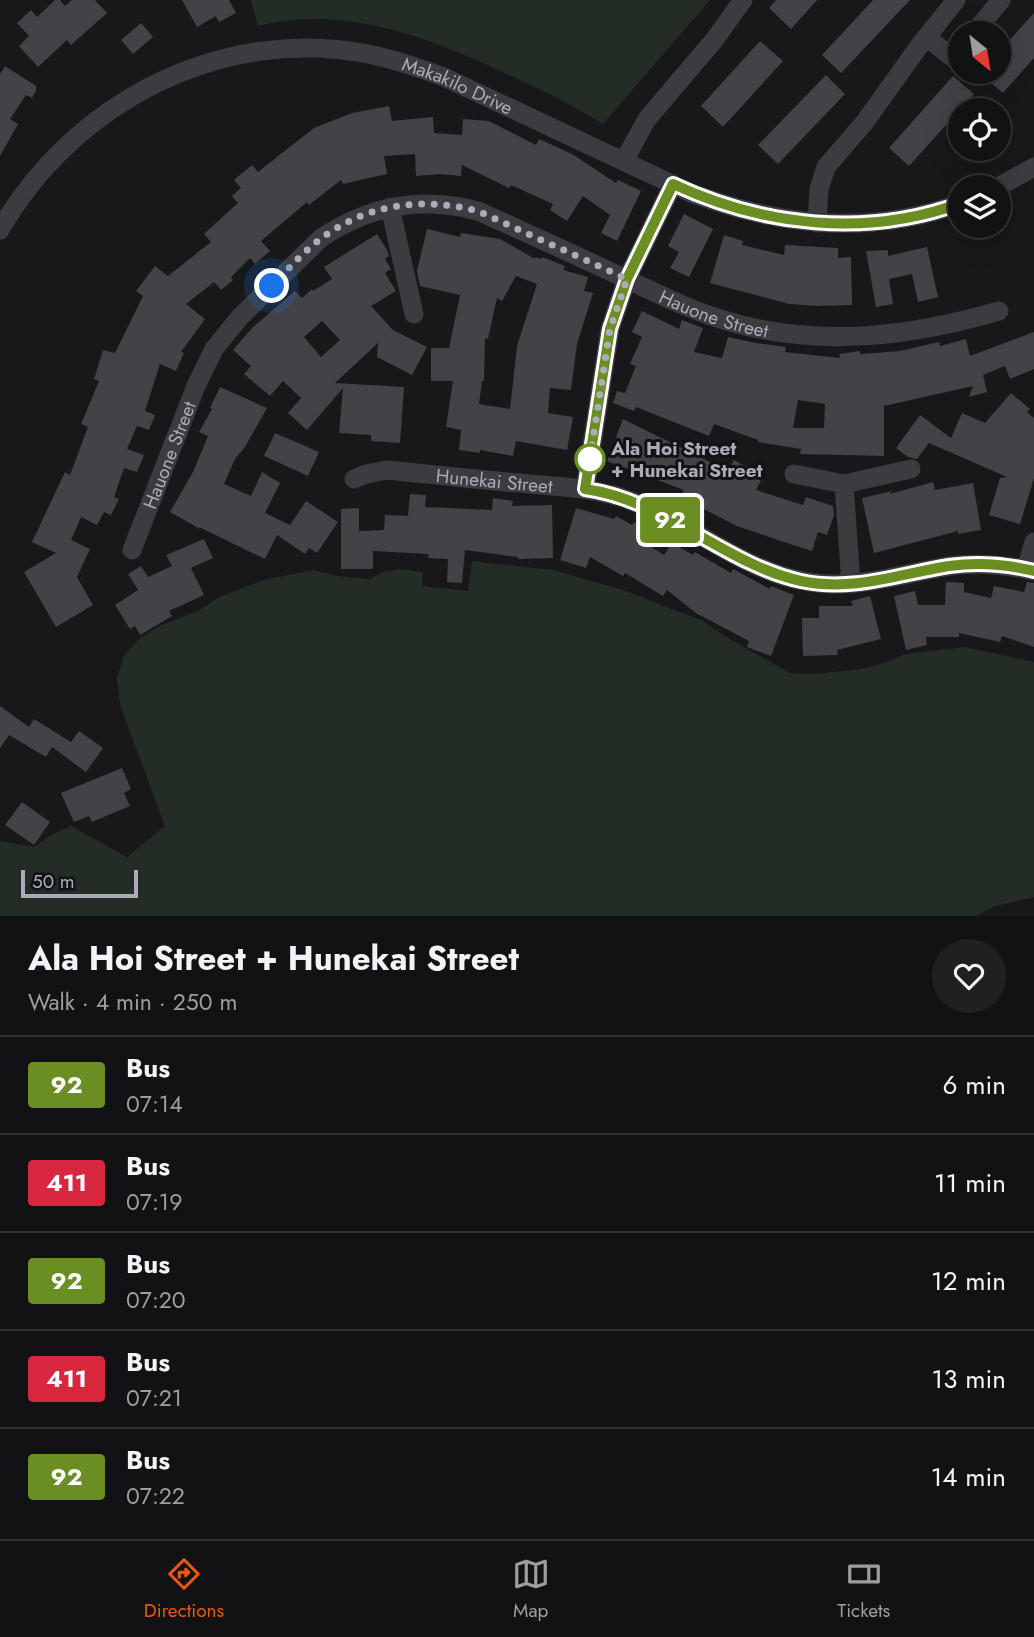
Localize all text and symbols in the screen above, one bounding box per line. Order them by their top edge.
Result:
north arrow [948,21,1012,84]
map controls [948,21,1011,238]
street label: Makakilo Drive [399,51,517,122]
button: locate [948,98,1011,161]
button: layers [948,175,1011,238]
your location [254,268,289,303]
street label: Hauone Street [655,283,771,345]
street label: Hauone Street [136,397,203,513]
place label: Ala Hoi Street + Hunekai Street [610,435,763,484]
marker: Ala Hoi Street + Hunekai Street [575,444,605,474]
street label: Hunekai Street [435,462,554,500]
line badge: 92 [638,497,702,543]
text: 92 [654,502,686,537]
scale bar [21,867,138,899]
text: 50 m [32,868,75,895]
text: Ala Hoi Street + Hunekai Street [28,935,519,982]
button: heart [932,939,1006,1013]
text: Walk · 4 min · 250 m [28,985,237,1019]
text: Bus [126,1049,170,1087]
text: 6 min [943,1066,1006,1104]
text: 92 [51,1067,82,1102]
text: 07:14 [126,1087,183,1121]
text: Bus [126,1147,170,1185]
text: 11 min [934,1164,1006,1202]
text: 411 [46,1165,87,1200]
text: 07:19 [126,1185,182,1219]
text: Bus [126,1245,170,1283]
text: 12 min [931,1262,1006,1300]
text: 92 [51,1263,82,1298]
text: 07:20 [126,1283,186,1317]
text: Bus [126,1343,170,1381]
text: 13 min [932,1360,1006,1398]
text: 411 [46,1361,87,1396]
text: 07:21 [126,1381,182,1415]
text: Bus [126,1441,170,1479]
text: 14 min [931,1458,1006,1496]
text: 92 [51,1459,82,1494]
text: 07:22 [126,1479,185,1513]
tab: Directions [144,1555,224,1624]
tab: Map [512,1555,550,1624]
tab: Tickets [837,1555,890,1624]

